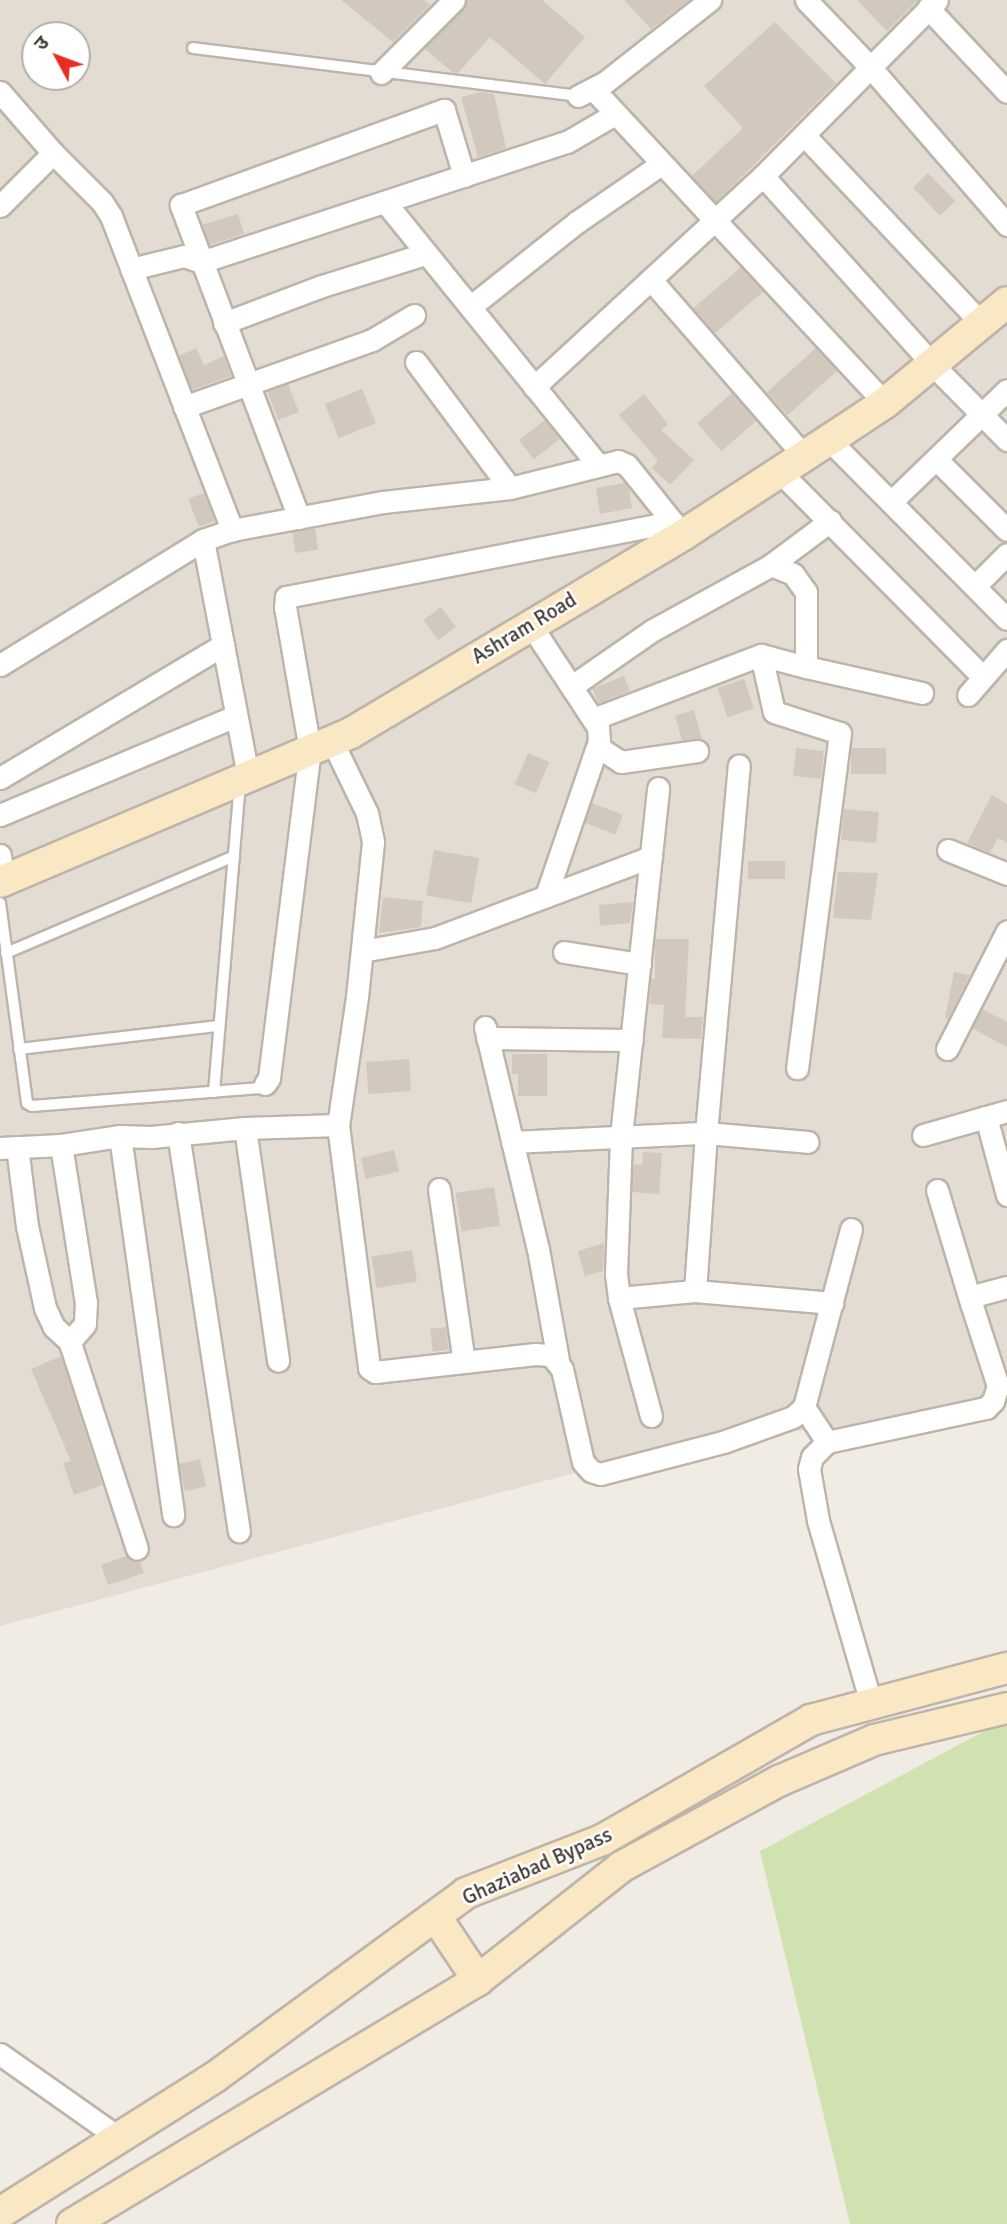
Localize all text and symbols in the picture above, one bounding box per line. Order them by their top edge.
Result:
north arrow [21,21,91,91]
text: उ [29,31,54,56]
street label: Ashram Road [467,587,581,669]
street label: Ghaziabad Bypass [458,1822,616,1910]

